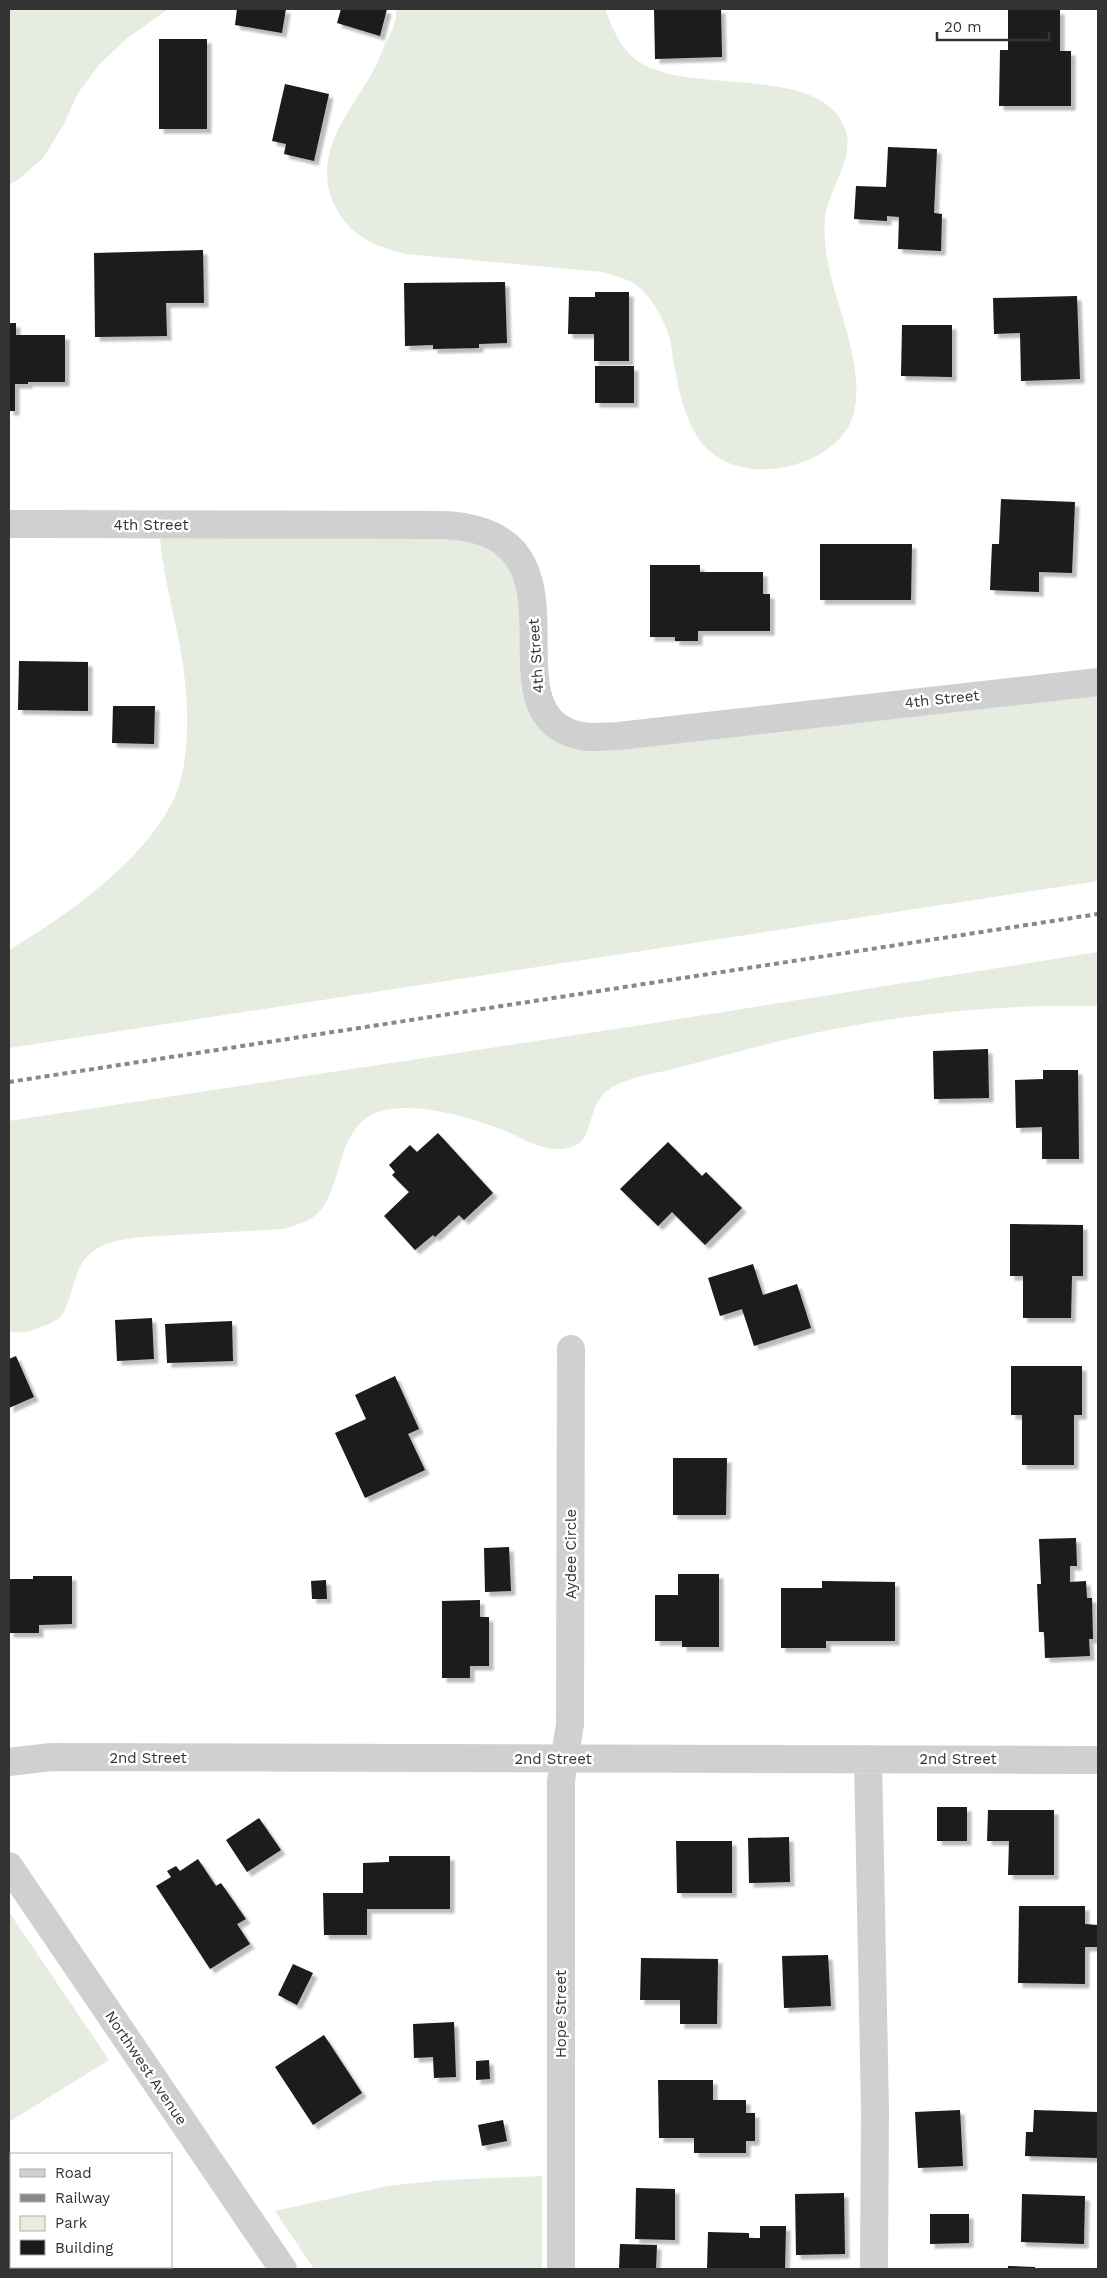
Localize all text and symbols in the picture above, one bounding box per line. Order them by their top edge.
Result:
scale bar [937,10,1050,42]
text: 20 m [944,18,982,36]
street label: 4th Street [113,516,189,534]
street label: 4th Street [524,617,548,694]
street label: 4th Street [904,686,981,712]
street label: Aydee Circle [562,1509,580,1599]
street label: 2nd Street [109,1749,188,1767]
street label: 2nd Street [514,1750,593,1768]
street label: 2nd Street [919,1750,998,1768]
street label: Hope Street [552,1969,570,2058]
street label: Northwest Avenue [101,2008,191,2128]
legend [10,2153,172,2268]
text: Road [55,2164,92,2182]
text: Railway [55,2189,110,2207]
text: Park [55,2214,88,2232]
text: Building [55,2239,113,2257]

